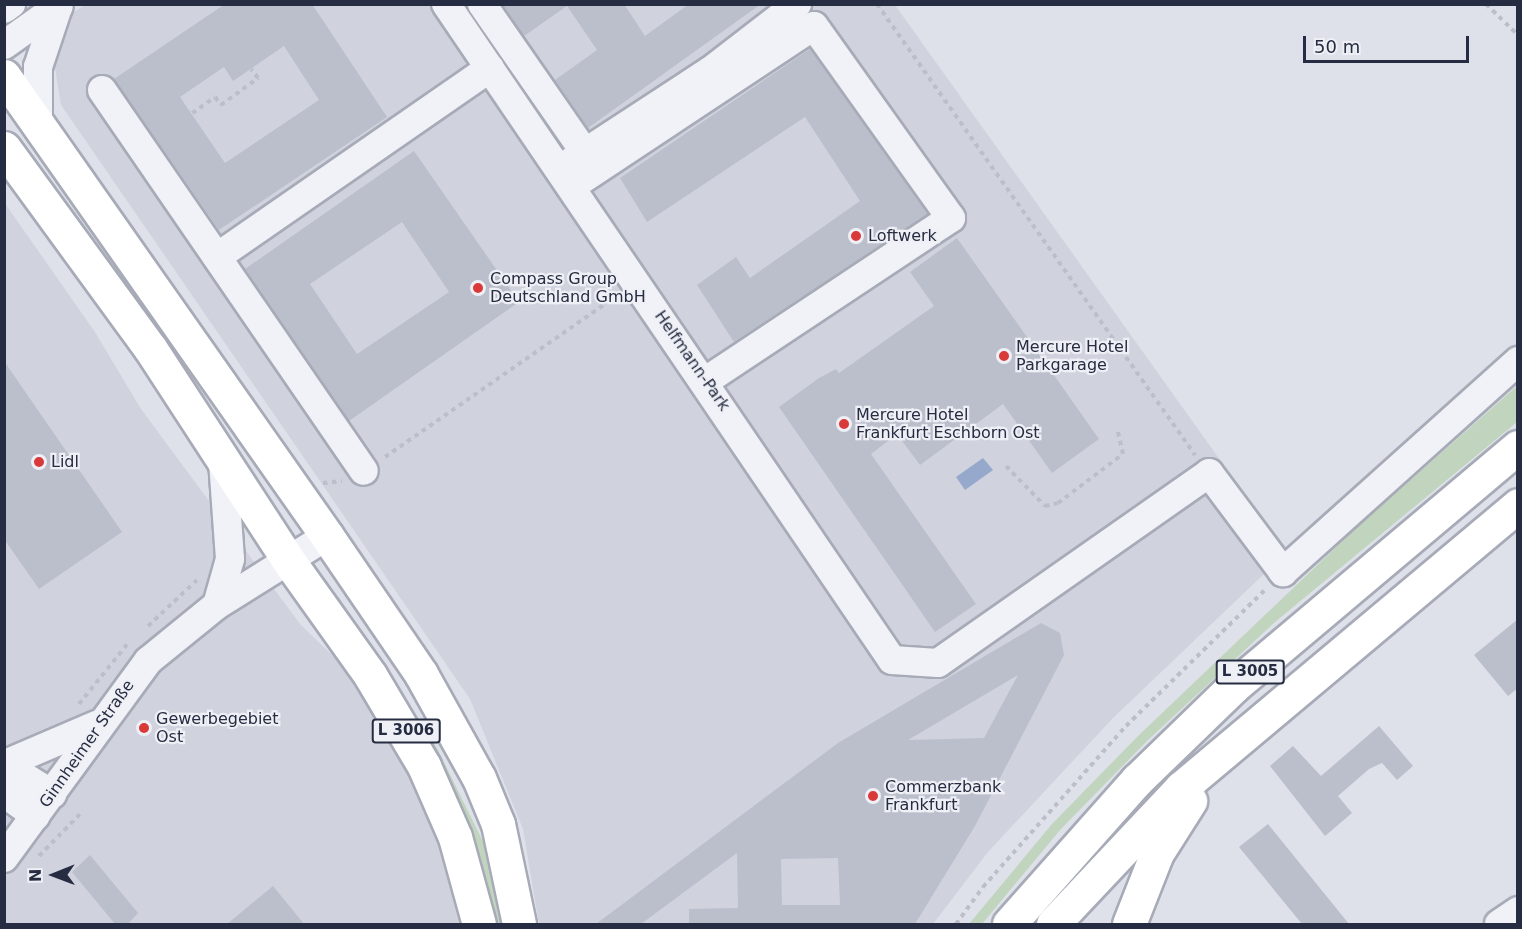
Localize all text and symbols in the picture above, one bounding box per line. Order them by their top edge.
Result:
scale bar [1306,24,1472,62]
text: 50 m [1314,36,1360,57]
place label: Loftwerk [868,226,937,246]
marker: Loftwerk [849,229,863,243]
place label: Compass Group Deutschland GmbH [490,269,646,307]
marker: Compass Group Deutschland GmbH [471,281,485,295]
street label: Helfmann-Park [650,307,734,415]
place label: Mercure Hotel Parkgarage [1016,337,1128,375]
marker: Mercure Hotel Parkgarage [997,349,1011,363]
place label: Mercure Hotel Frankfurt Eschborn Ost [856,405,1040,443]
marker: Mercure Hotel Frankfurt Eschborn Ost [837,417,851,431]
place label: Lidl [51,452,79,472]
marker: Lidl [32,455,46,469]
road number: L 3005 [1216,660,1284,684]
street label: Ginnheimer Straße [36,676,138,812]
place label: Gewerbegebiet Ost [156,709,278,747]
road number: L 3006 [372,719,440,743]
marker: Gewerbegebiet Ost [137,721,151,735]
place label: Commerzbank Frankfurt [885,777,1001,815]
marker: Commerzbank Frankfurt [866,789,880,803]
north arrow [24,845,84,905]
text: N [26,868,45,882]

